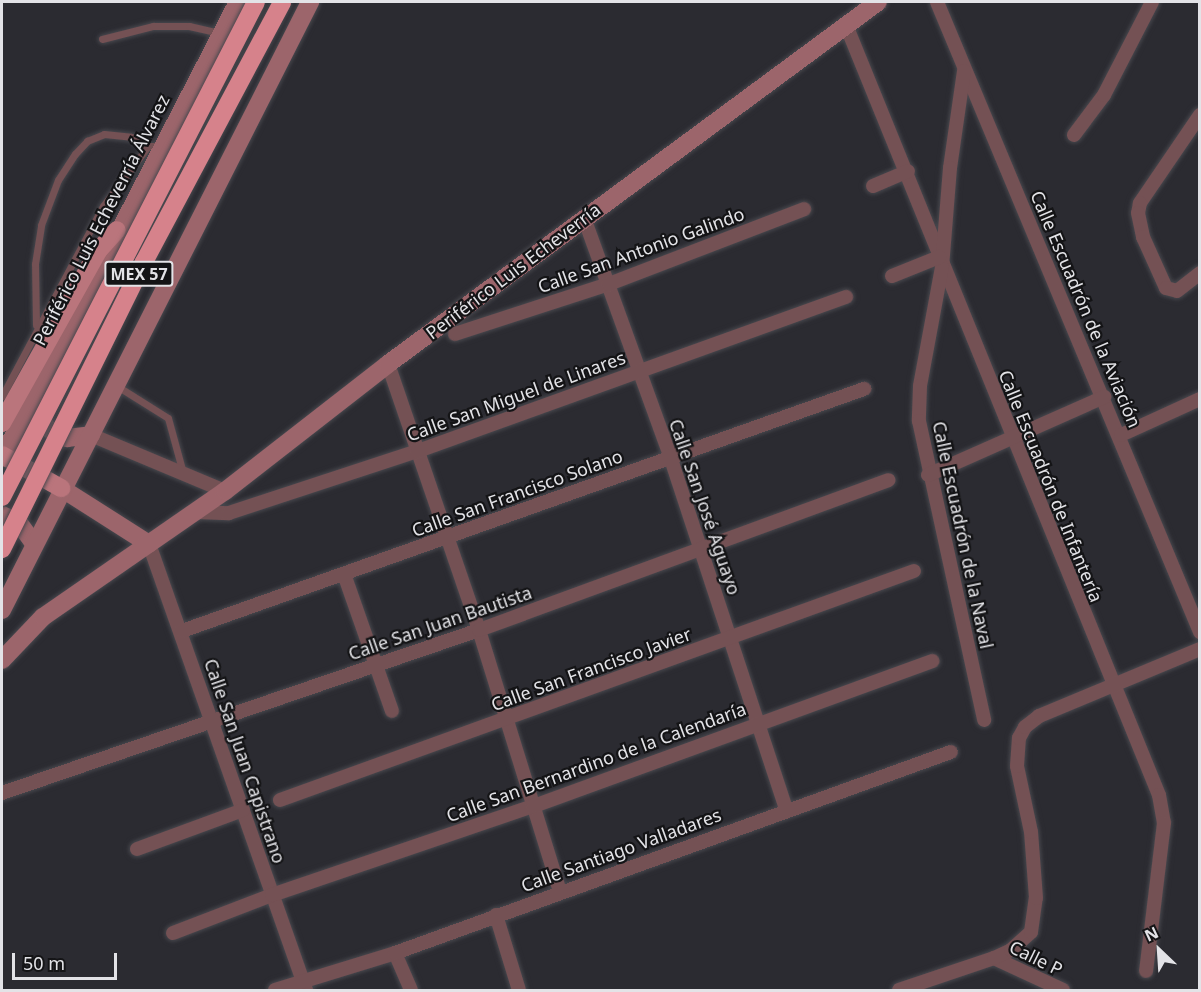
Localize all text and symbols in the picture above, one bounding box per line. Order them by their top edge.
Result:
street label: Periférico Luis Echeverría Álvarez [28,91,174,349]
street label: Calle Escuadrón de la Aviación [1026,187,1146,431]
street label: Periférico Luis Echeverría [422,198,604,344]
street label: Calle San Antonio Galindo [535,203,747,297]
road number: MEX 57 [103,261,175,287]
street label: Calle San Miguel de Linares [404,346,628,446]
street label: Calle Escuadrón de Infantería [994,367,1108,605]
street label: Calle San José Aguayo [665,416,745,598]
street label: Calle Escuadrón de la Naval [928,419,998,651]
street label: Calle San Francisco Solano [409,445,625,541]
street label: Calle San Juan Bautista [345,581,535,665]
street label: Calle San Francisco Javier [488,623,694,715]
street label: Calle San Juan Capistrano [200,656,290,866]
street label: Calle San Bernardino de la Calendaría [443,698,749,826]
street label: Calle Santiago Valladares [518,804,724,896]
north arrow [1129,920,1189,980]
text: N [1141,921,1162,946]
street label: Calle P [1006,936,1066,980]
scale bar [15,941,120,979]
text: 50 m [23,951,65,975]

